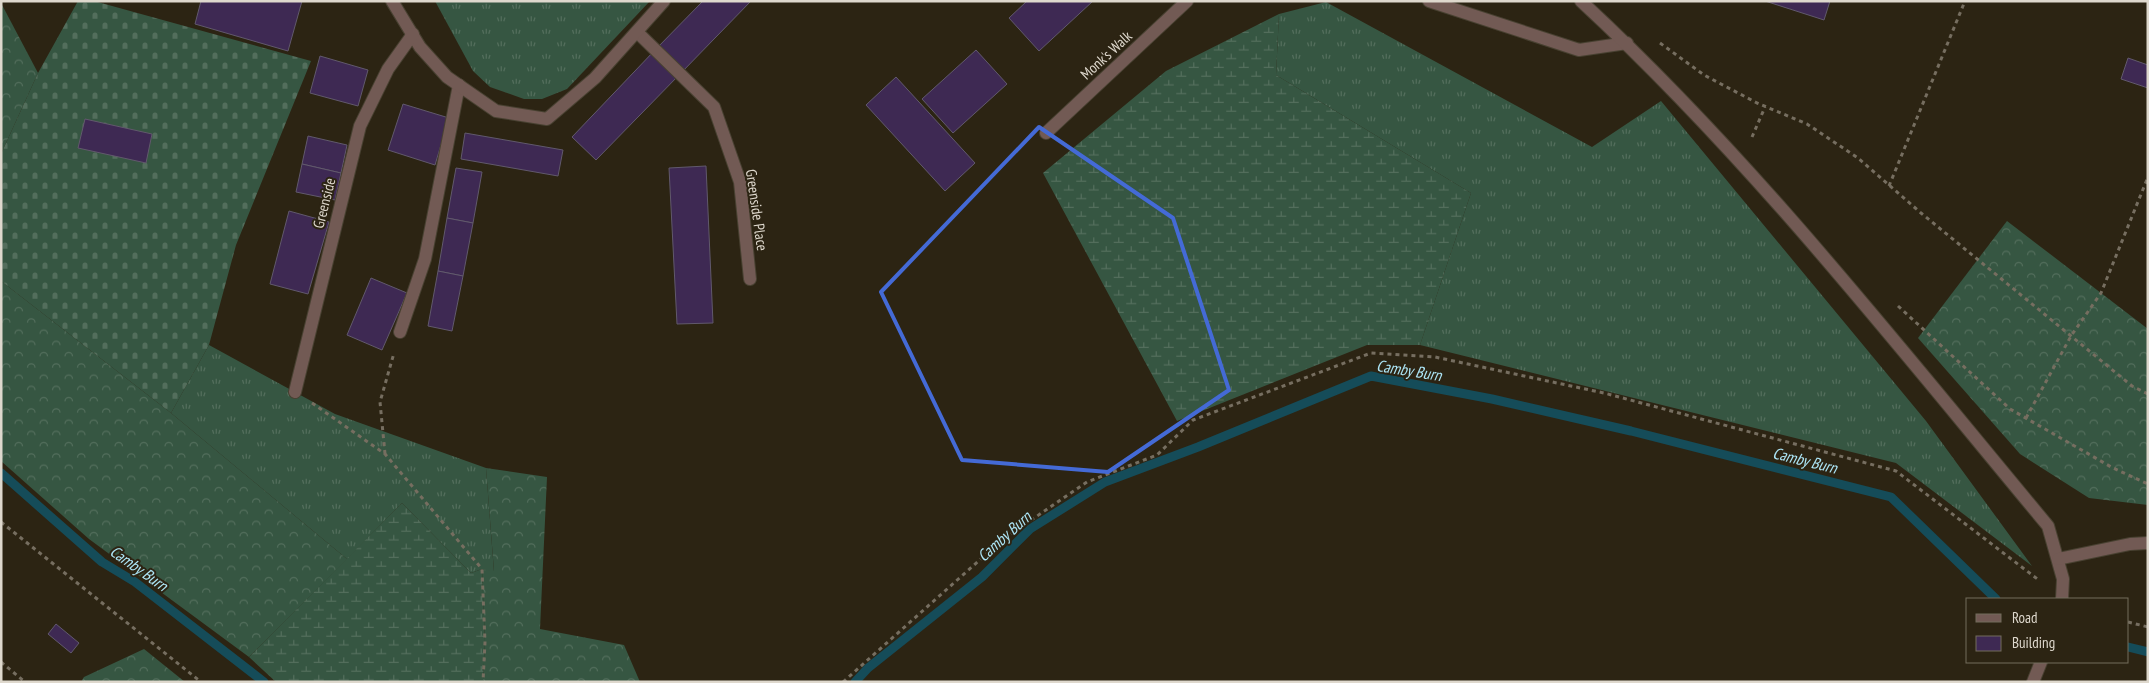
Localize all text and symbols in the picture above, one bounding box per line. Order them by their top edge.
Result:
street label: Monk's Walk [1076,26,1136,84]
street label: Greenside Place [742,168,772,252]
street label: Greenside [309,176,339,230]
water label: Camby Burn [1375,355,1444,385]
water label: Camby Burn [1771,442,1840,478]
water label: Camby Burn [973,506,1036,565]
water label: Camby Burn [106,541,172,596]
legend [1966,598,2129,663]
text: Road [2012,608,2038,627]
text: Building [2012,633,2055,652]

